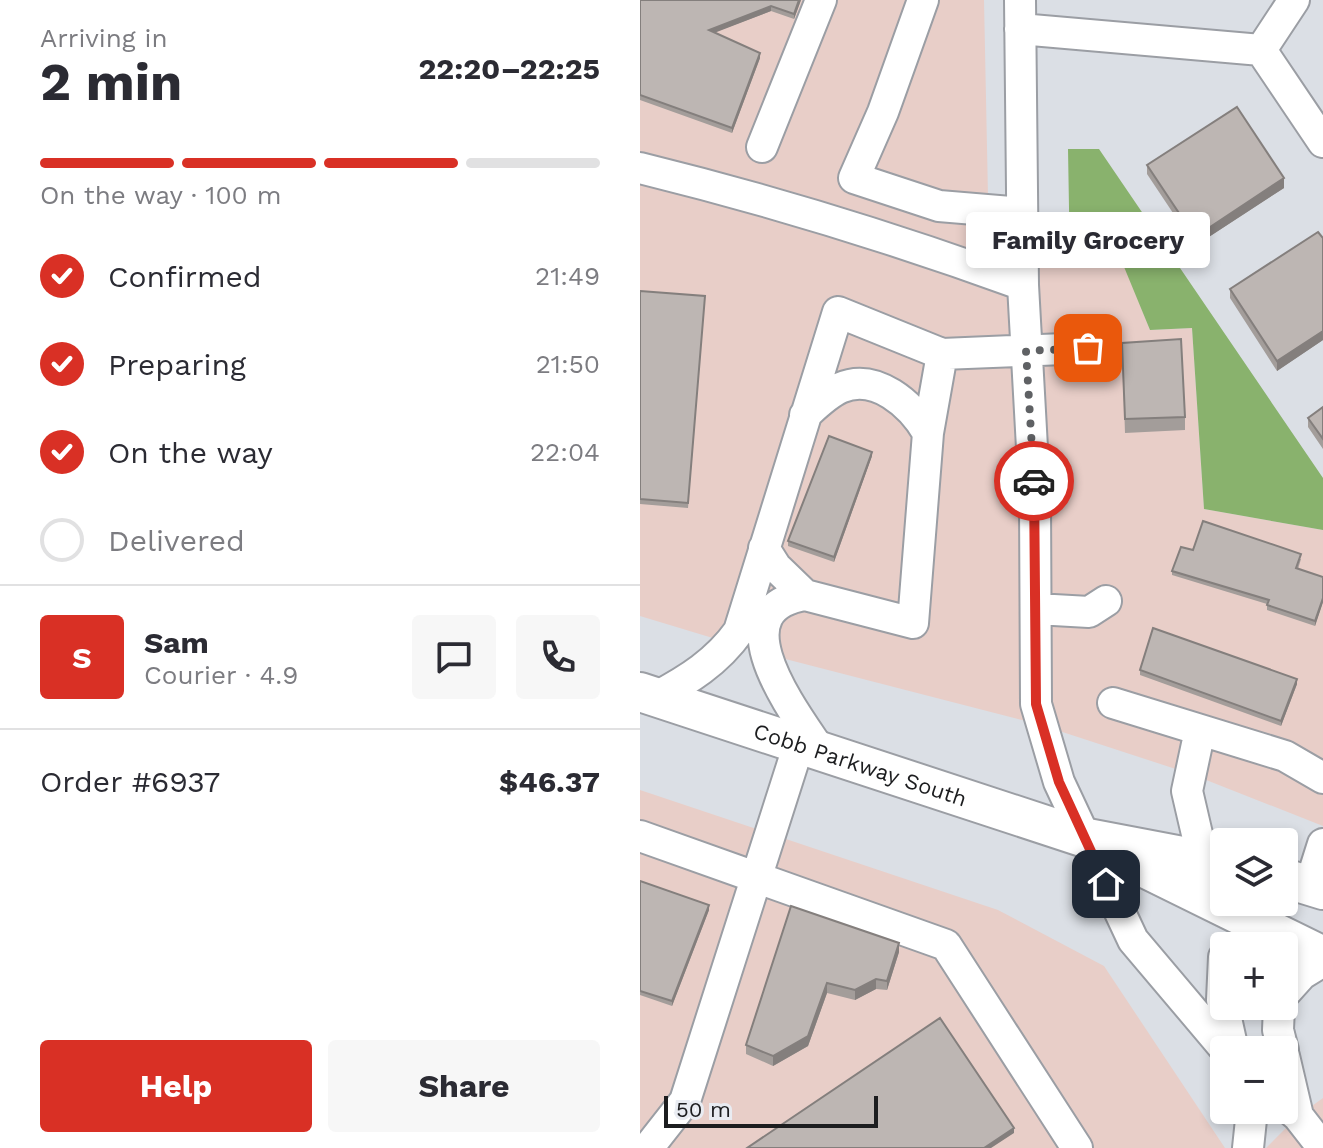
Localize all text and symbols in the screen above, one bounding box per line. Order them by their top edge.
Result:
text: Arriving in [40,23,168,53]
text: 22:20–22:25 [418,51,600,86]
text: 2 min [40,52,182,113]
text: On the way · 100 m [40,180,281,210]
callout: Family Grocery [966,212,1210,268]
text: Family Grocery [992,225,1184,255]
icon: check [40,254,84,298]
text: Confirmed [108,259,262,294]
text: 21:49 [535,261,600,291]
pin [1054,314,1122,382]
icon: bag [1066,326,1110,370]
icon: check [40,342,84,386]
text: Preparing [108,347,246,382]
text: 21:50 [536,349,600,379]
icon: check [40,430,84,474]
text: On the way [108,435,273,470]
text: 22:04 [530,437,600,467]
courier [994,441,1074,521]
icon: car [1012,459,1056,503]
text: Delivered [108,523,245,558]
button: chat [412,615,496,699]
button: phone [516,615,600,699]
text: Sam [144,625,209,660]
text: S [72,640,92,675]
text: Courier · 4.9 [144,660,298,690]
street label: Cobb Parkway South [751,718,970,811]
text: Order #6937 [40,764,220,799]
text: $46.37 [499,764,600,799]
map controls [1210,828,1298,1124]
button: layers [1210,828,1298,916]
pin [1072,850,1140,918]
icon: home [1084,862,1128,906]
button: + [1210,932,1298,1020]
button: − [1210,1036,1298,1124]
button: Help [40,1040,312,1132]
button: Share [328,1040,600,1132]
scale bar [664,1092,878,1128]
text: 50 m [676,1097,731,1122]

